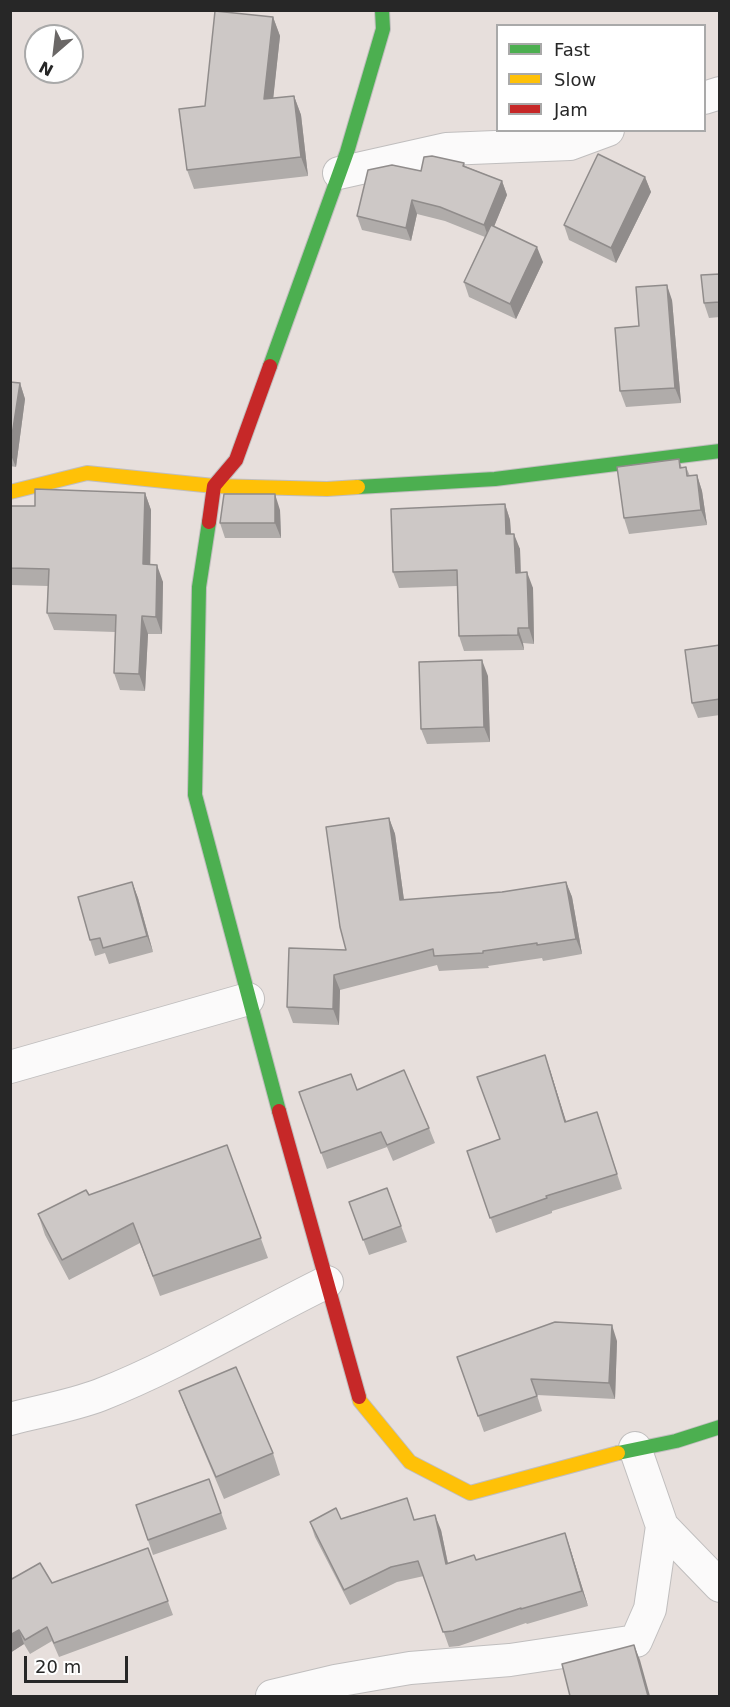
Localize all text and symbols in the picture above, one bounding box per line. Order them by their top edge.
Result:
north arrow [24,24,84,84]
legend [496,24,706,132]
text: Fast [554,39,590,60]
text: N [36,57,57,80]
text: Slow [554,69,596,90]
text: Jam [554,99,588,120]
scale bar [27,1644,130,1682]
text: 20 m [35,1656,81,1677]

